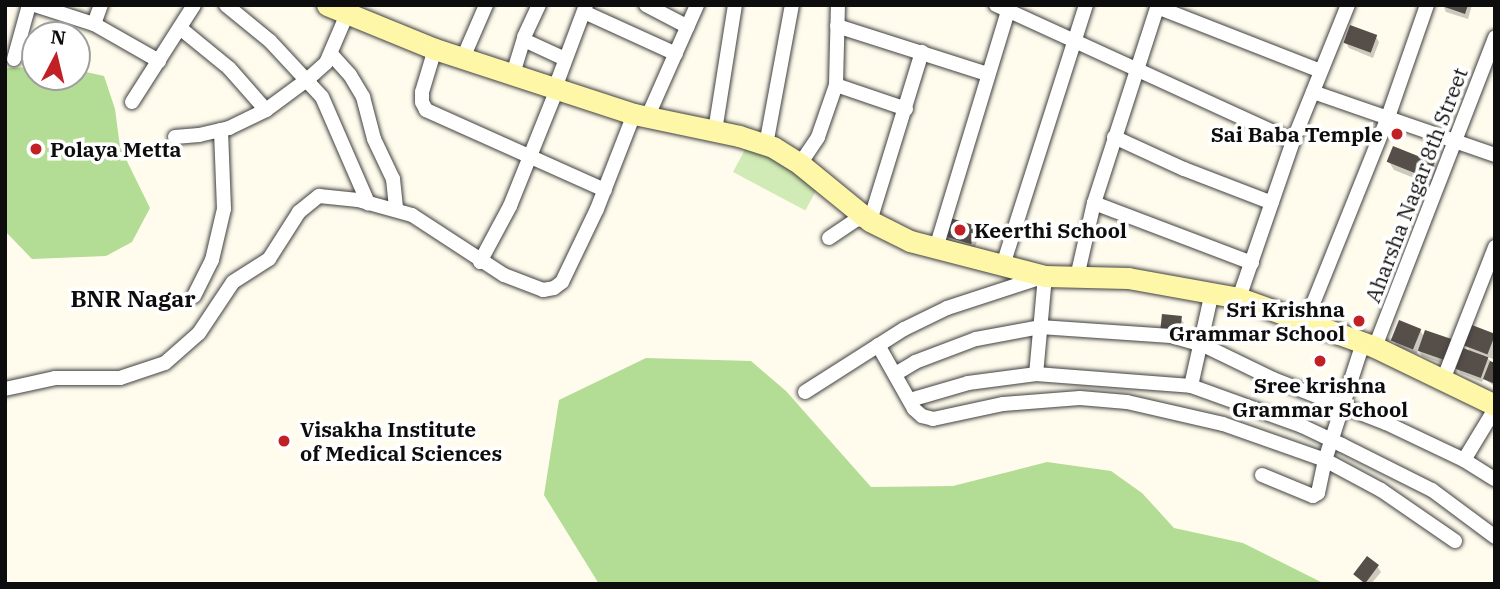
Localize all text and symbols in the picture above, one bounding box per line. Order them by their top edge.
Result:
north arrow [21,21,91,91]
text: N [49,24,67,50]
street label: Aharsha Nagar 8th Street [1360,64,1472,306]
place label: Sai Baba Temple [1211,121,1383,147]
marker: Sai Baba Temple [1389,126,1405,142]
place label: Polaya Metta [50,136,181,162]
marker: Polaya Metta [28,141,44,157]
place label: Keerthi School [974,217,1127,243]
marker: Keerthi School [952,222,968,238]
district label: BNR Nagar [70,284,196,312]
place label: Sri Krishna Grammar School [1169,296,1345,346]
marker: Sri Krishna Grammar School [1351,313,1367,329]
marker: Sree krishna Grammar School [1312,353,1328,369]
place label: Sree krishna Grammar School [1232,372,1408,422]
place label: Visakha Institute of Medical Sciences [300,416,502,466]
marker: Visakha Institute of Medical Sciences [274,431,294,451]

